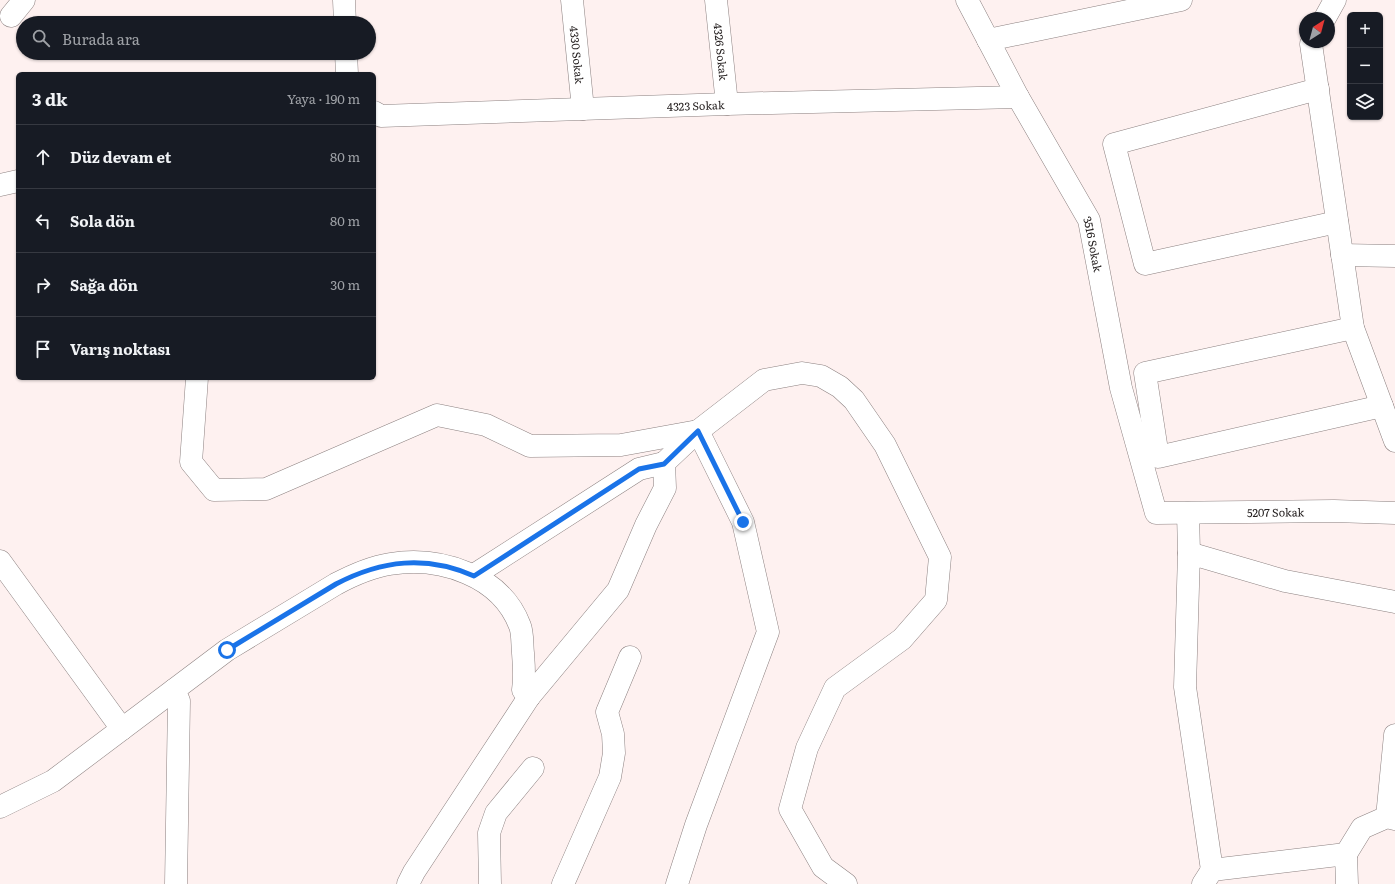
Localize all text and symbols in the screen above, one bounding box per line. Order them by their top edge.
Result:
north arrow [1299,12,1335,48]
map controls [1347,12,1383,120]
button: + [1347,12,1383,48]
search box [16,16,376,60]
street label: 4326 Sokak [710,22,732,81]
street label: 4330 Sokak [567,25,588,85]
icon: search [30,27,52,49]
text: Burada ara [62,27,140,50]
button: − [1347,48,1383,84]
button: layers [1347,84,1383,120]
text: 3 dk [32,86,68,111]
text: Yaya · 190 m [287,89,360,108]
street label: 4323 Sokak [667,96,725,114]
text: Düz devam et [70,145,171,168]
icon: ahead [32,146,54,168]
text: 80 m [330,147,360,166]
text: Sola dön [70,209,135,232]
icon: left [32,210,54,232]
text: 80 m [330,211,360,230]
street label: 3516 Sokak [1080,213,1107,273]
text: Sağa dön [70,273,138,296]
icon: right [32,274,54,296]
text: 30 m [330,275,360,294]
text: Varış noktası [70,337,170,360]
icon: arrive [32,338,54,360]
street label: 5207 Sokak [1247,503,1305,520]
route end [734,513,752,531]
route start [218,641,236,659]

